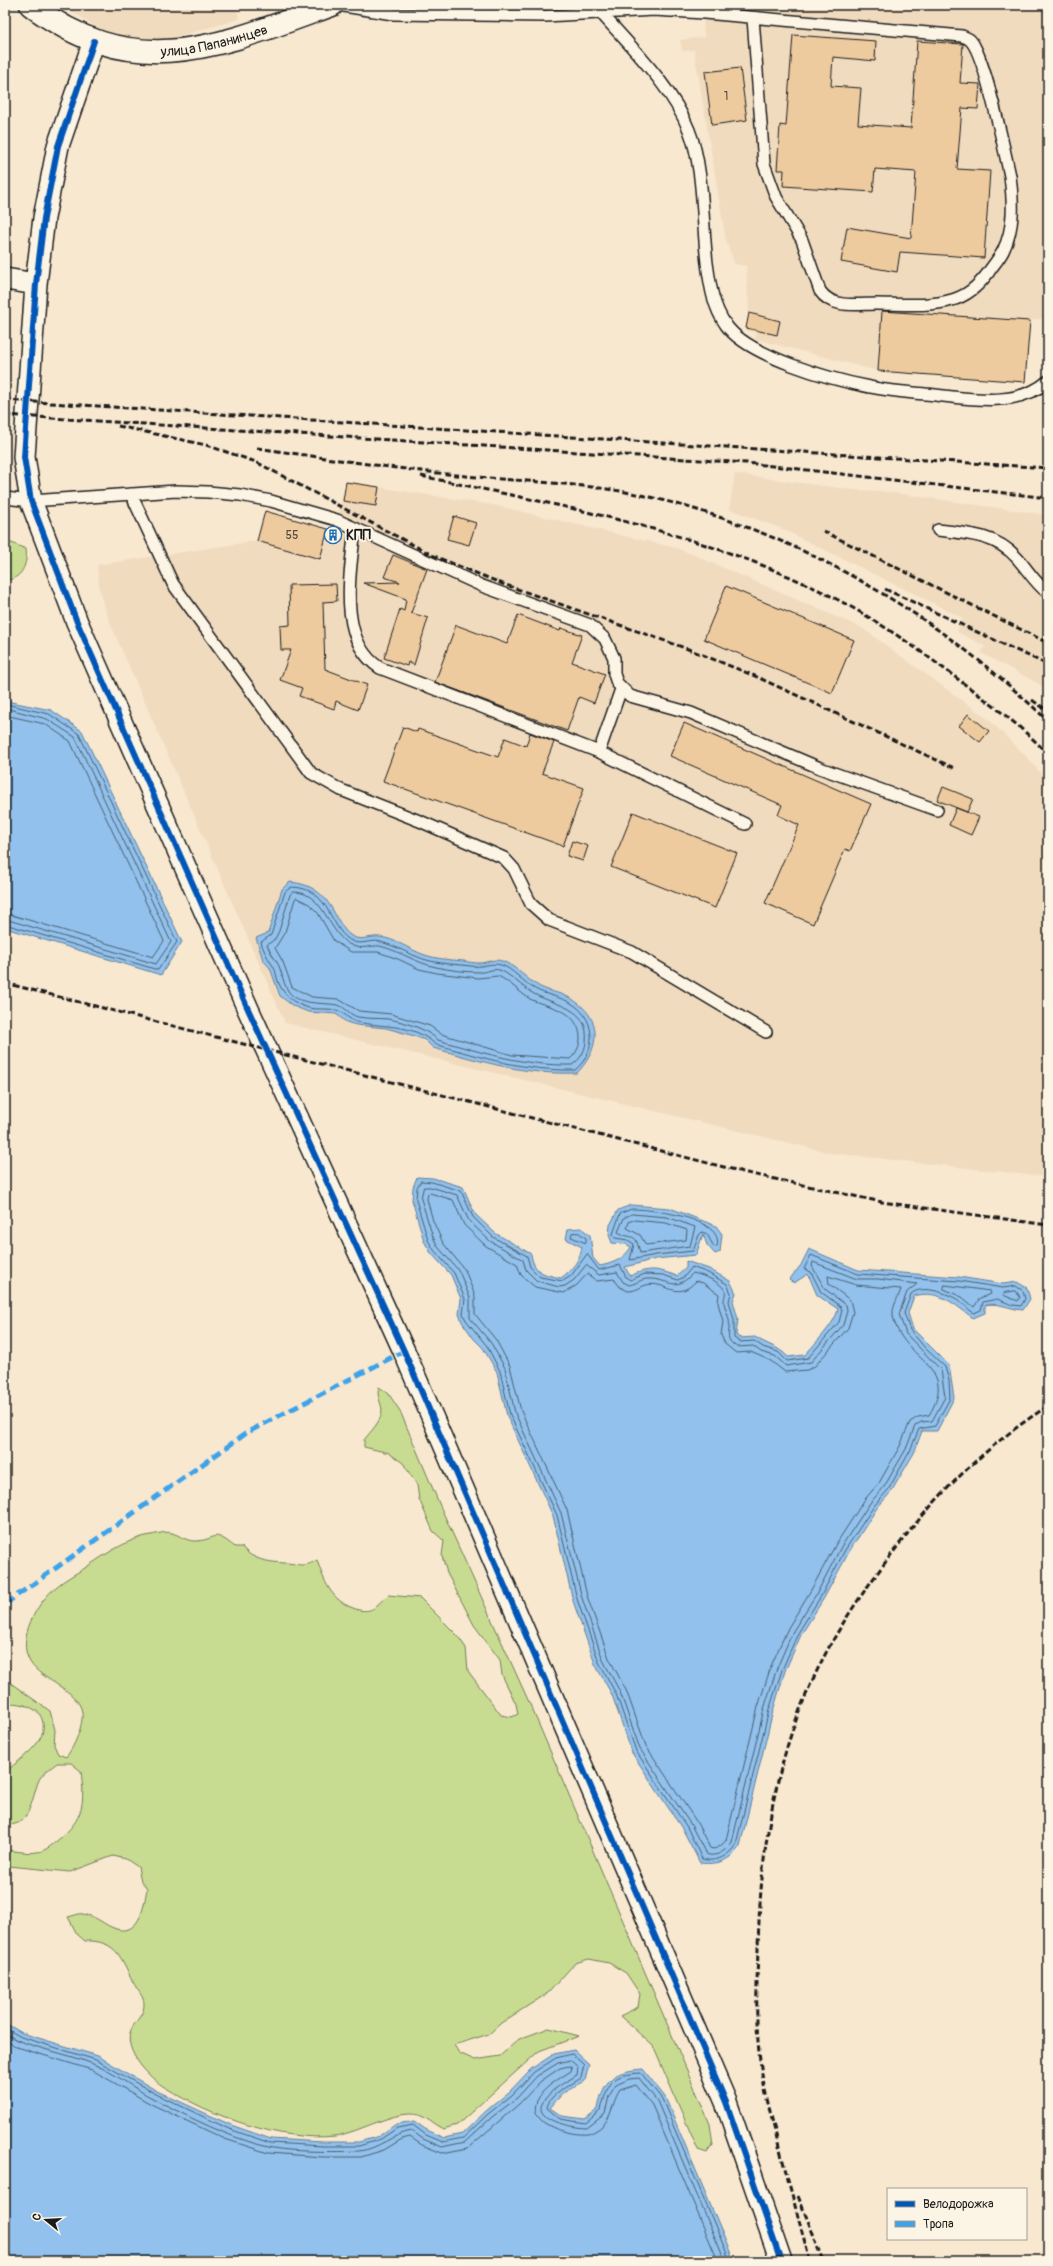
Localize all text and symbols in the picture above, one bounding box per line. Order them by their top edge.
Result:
street label: улица Папанинцев [159,20,270,60]
house number: 1 [724,89,728,104]
building icon: КПП [323,525,343,545]
place label: КПП [346,527,371,544]
house number: 55 [285,528,299,543]
legend [887,2188,1027,2240]
text: Велодорожка [923,2197,994,2212]
north arrow [26,2200,66,2240]
text: С [30,2212,44,2222]
text: Тропа [923,2217,954,2232]

